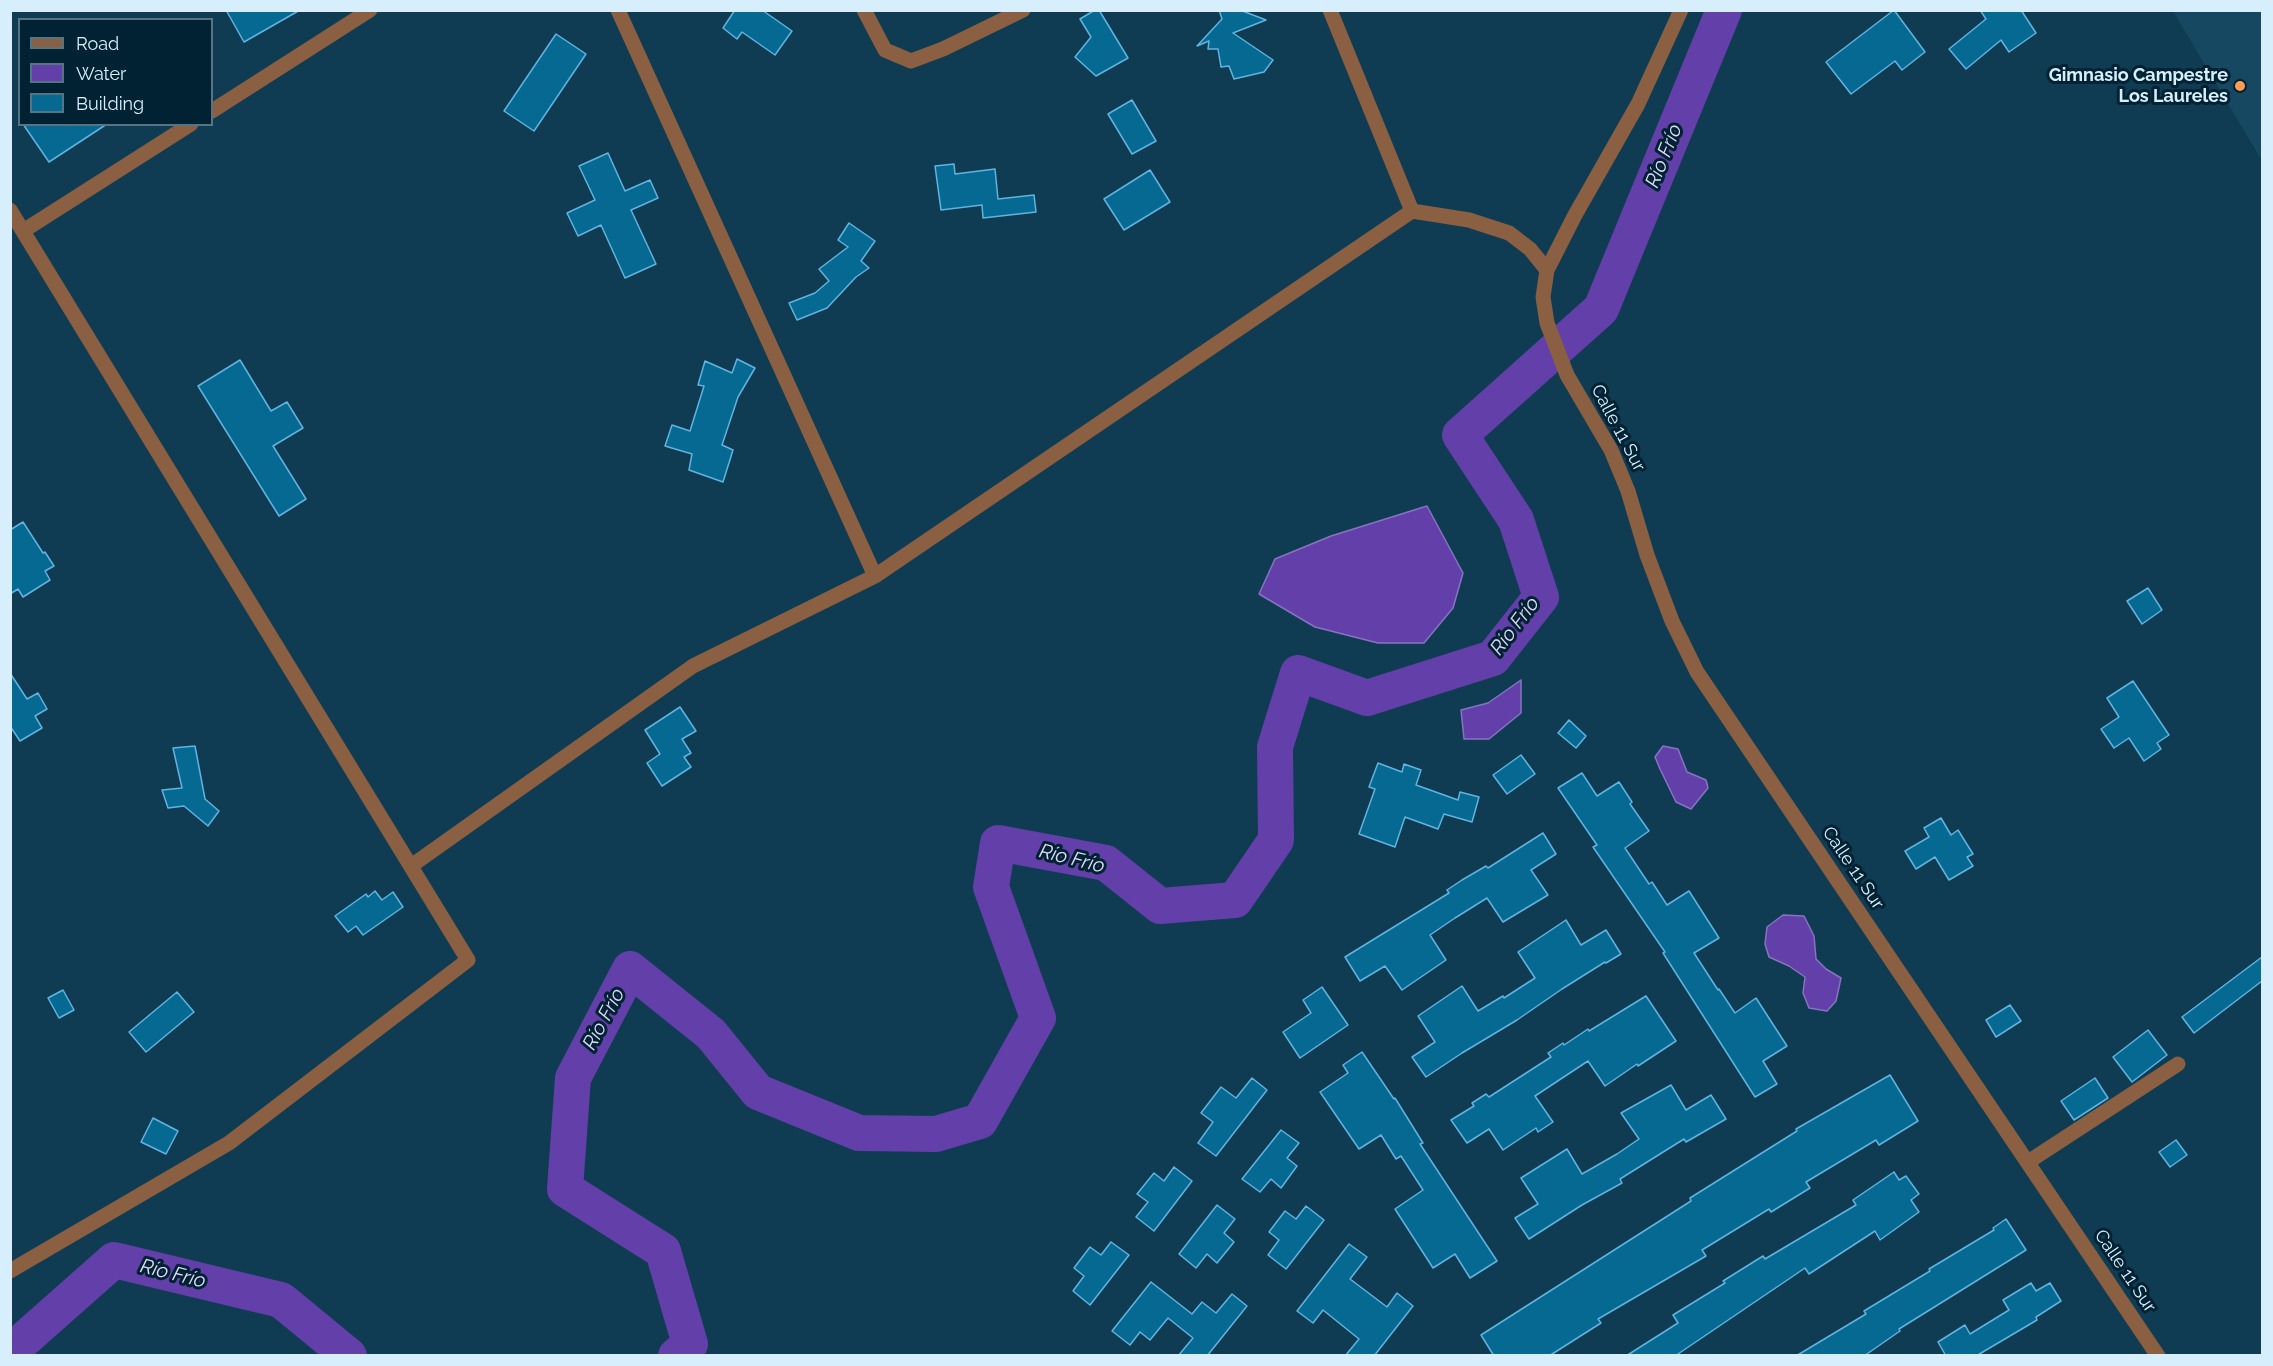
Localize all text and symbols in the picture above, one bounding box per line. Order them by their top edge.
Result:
legend [18,18,213,126]
text: Road [76,33,119,54]
text: Water [76,63,126,84]
place label: Gimnasio Campestre Los Laureles [2049,65,2228,107]
marker: Gimnasio Campestre Los Laureles [2233,79,2247,93]
text: Building [76,93,144,114]
water label: Río Frío [1640,121,1688,191]
street label: Calle 11 Sur [1586,381,1650,475]
water label: Río Frío [1485,592,1545,660]
street label: Calle 11 Sur [1817,823,1889,913]
water label: Río Frío [1037,839,1107,879]
water label: Río Frío [578,984,630,1054]
street label: Calle 11 Sur [2089,1226,2161,1316]
water label: Río Frío [138,1254,208,1294]

